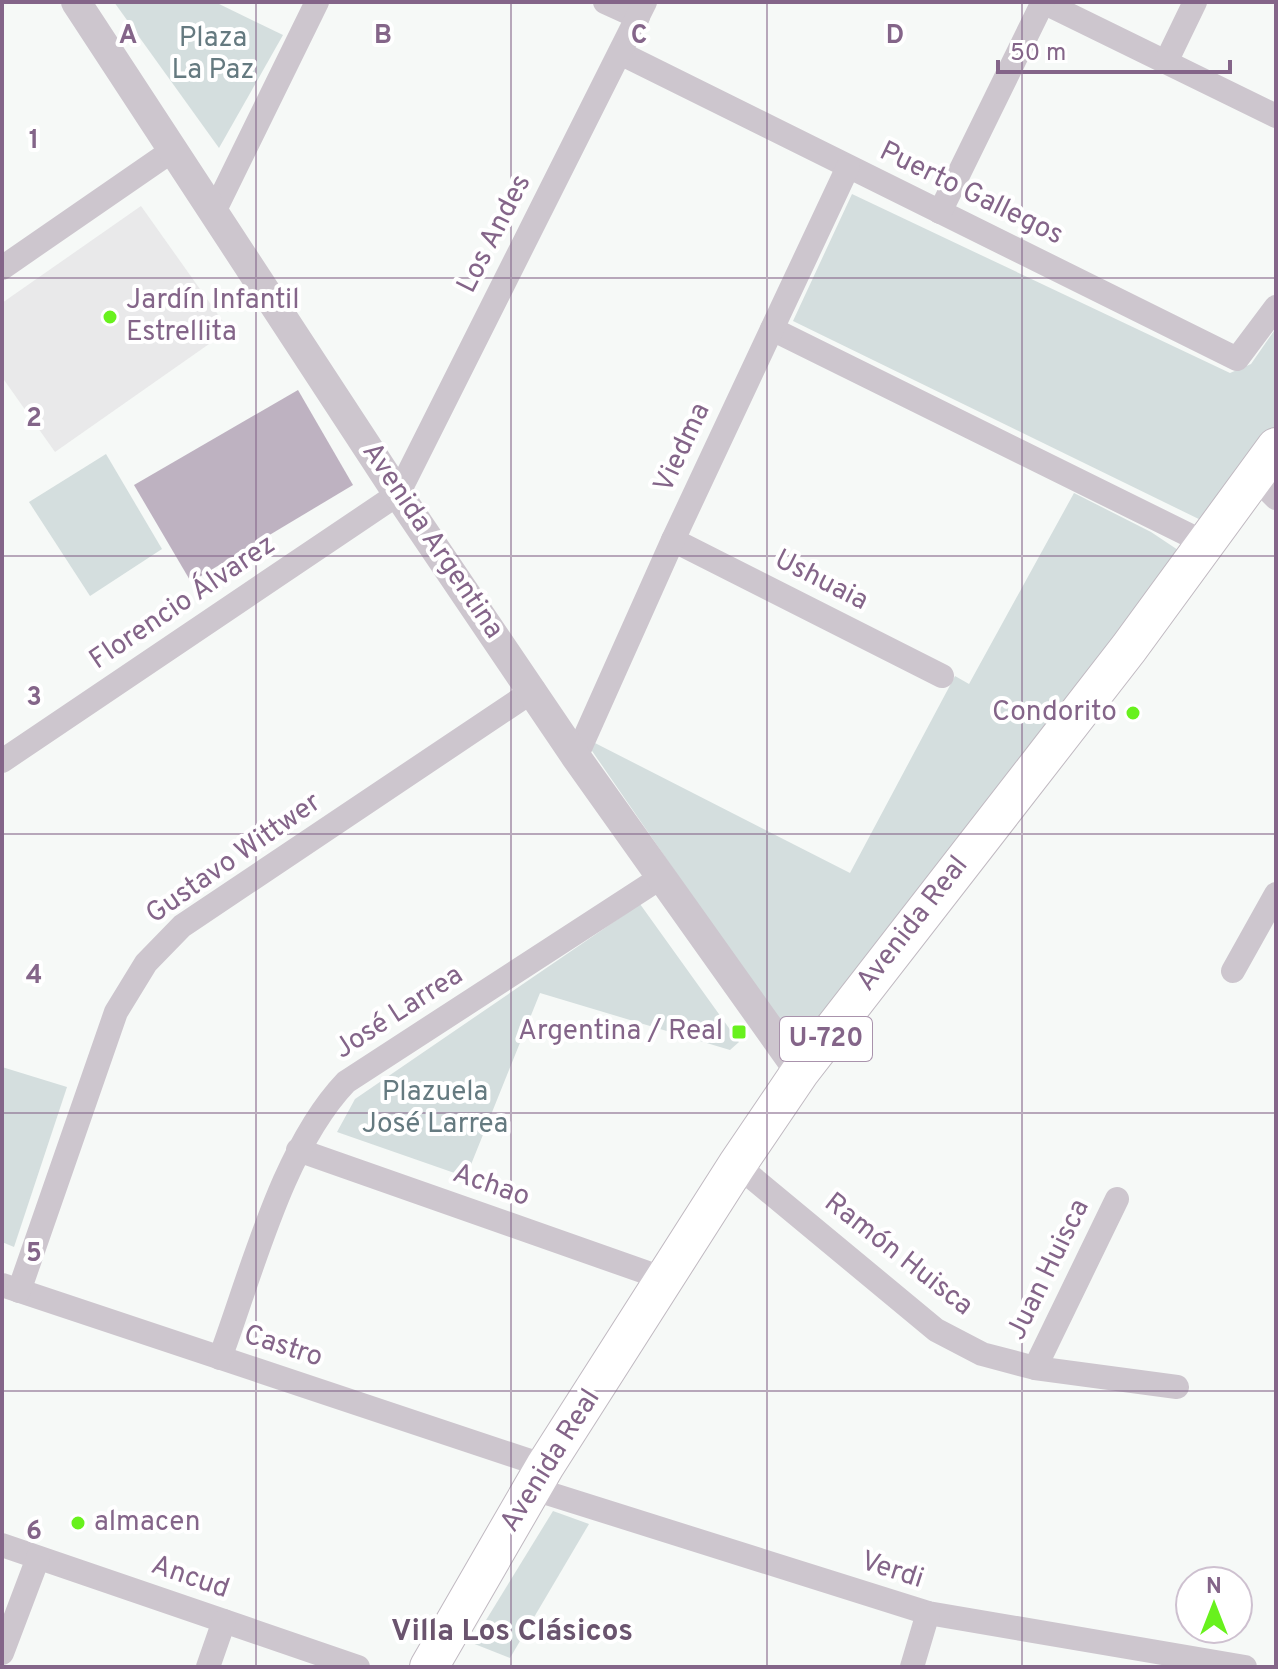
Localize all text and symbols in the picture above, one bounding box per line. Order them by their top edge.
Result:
text: A [119,20,137,53]
text: B [374,20,392,53]
text: C [631,20,647,53]
text: D [886,20,904,53]
park label: Plaza La Paz [172,21,254,89]
scale bar [998,24,1230,74]
text: 50 m [1010,39,1066,69]
text: 1 [29,125,39,158]
street label: Puerto Gallegos [873,134,1069,254]
street label: Los Andes [450,169,540,299]
place label: Jardín Infantil Estrellita [126,283,300,351]
marker: Jardín Infantil Estrellita [101,308,119,326]
street label: Viedma [647,397,719,499]
text: 2 [26,403,42,436]
street label: Avenida Argentina [353,436,511,646]
street label: Florencio Álvarez [82,526,283,679]
street label: Ushuaia [768,542,874,620]
text: 3 [26,682,42,715]
place label: Condorito [992,695,1117,731]
marker: Condorito [1124,704,1142,722]
street label: Gustavo Wittwer [139,785,329,933]
street label: Avenida Real [849,849,977,999]
street label: José Larrea [328,958,470,1068]
text: 4 [26,960,42,993]
place label: Argentina / Real [518,1014,723,1050]
road number: U-720 [780,1017,872,1061]
marker: Argentina / Real [730,1023,748,1041]
park label: Plazuela José Larrea [362,1075,508,1143]
street label: Achao [448,1156,534,1216]
street label: Ramón Huisca [816,1186,980,1324]
street label: Juan Huisca [999,1194,1099,1346]
text: 5 [26,1238,42,1271]
street label: Castro [239,1317,327,1377]
street label: Avenida Real [493,1383,609,1539]
place label: almacen [94,1505,200,1541]
marker: almacen [69,1514,87,1532]
text: 6 [26,1516,42,1549]
street label: Verdi [856,1544,928,1598]
street label: Ancud [146,1548,234,1608]
north arrow [1174,1565,1254,1645]
text: N [1206,1574,1222,1601]
district label: Villa Los Clásicos [391,1614,633,1651]

